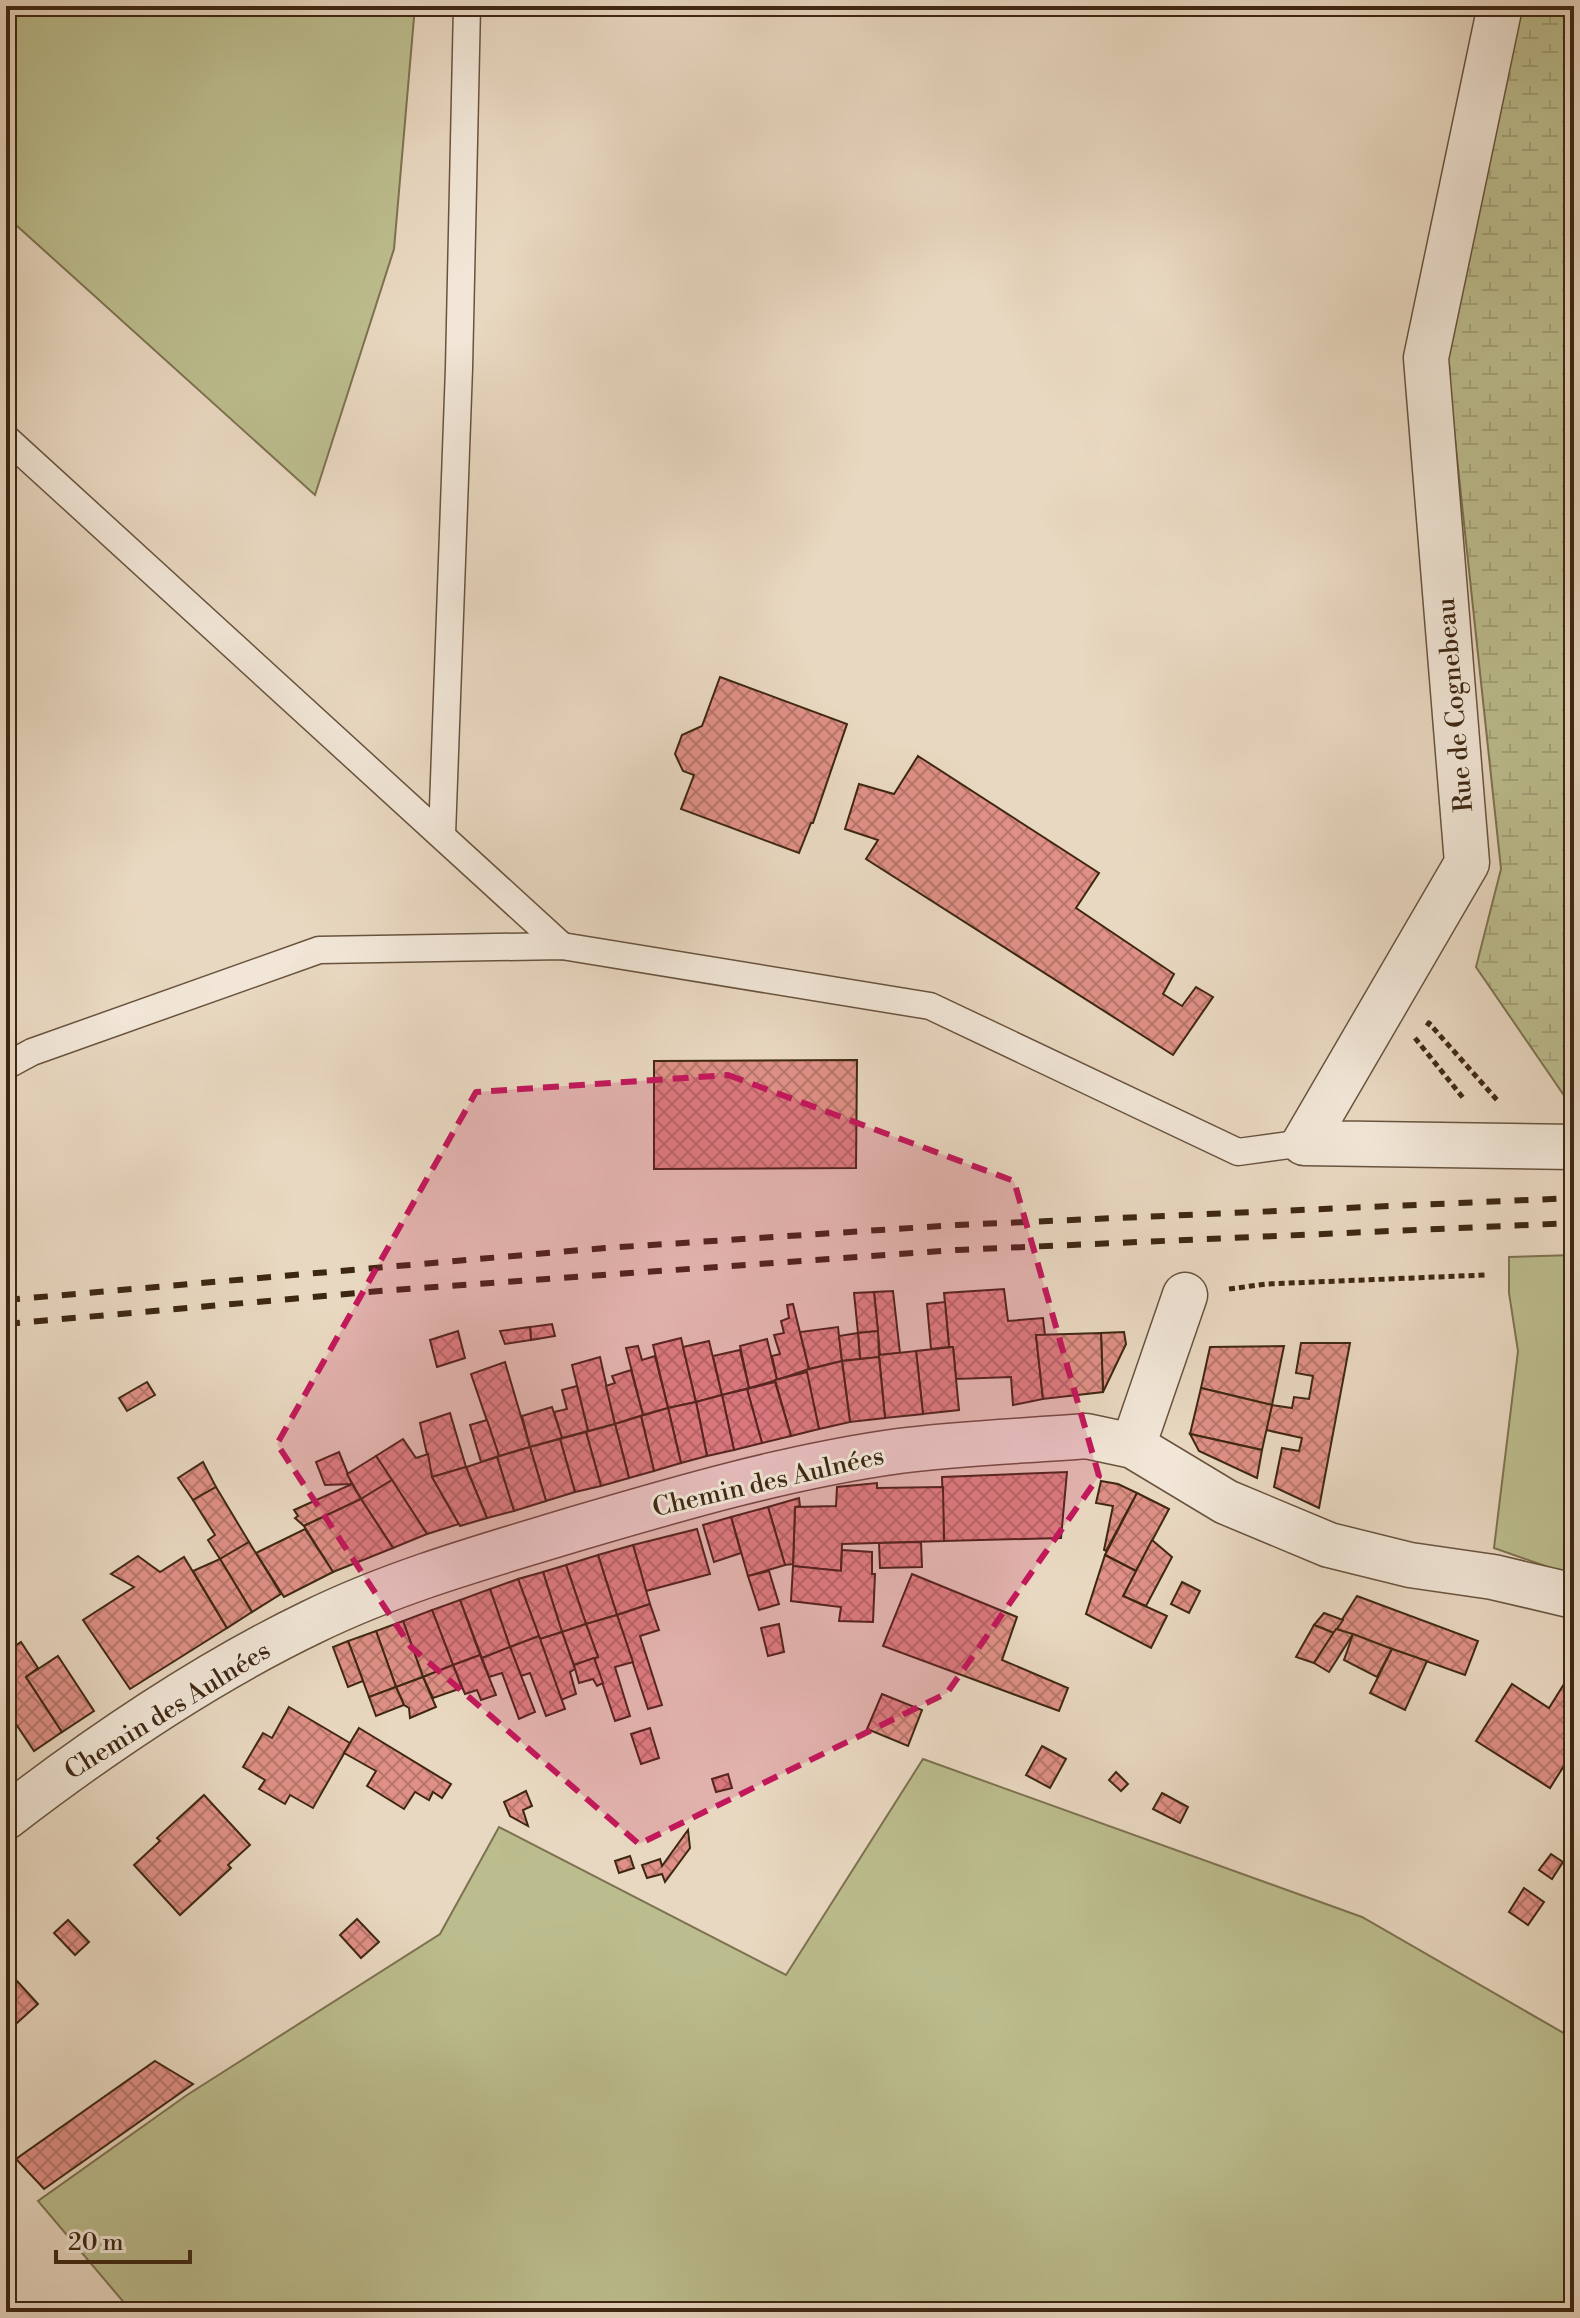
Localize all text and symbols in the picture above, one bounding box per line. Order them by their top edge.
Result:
street label: Rue de Cognebeau [1430,596,1480,813]
street label: Chemin des Aulnées [649,1440,887,1524]
street label: Chemin des Aulnées [59,1635,276,1787]
scale bar [56,2214,190,2264]
text: 20 m [68,2228,124,2258]

